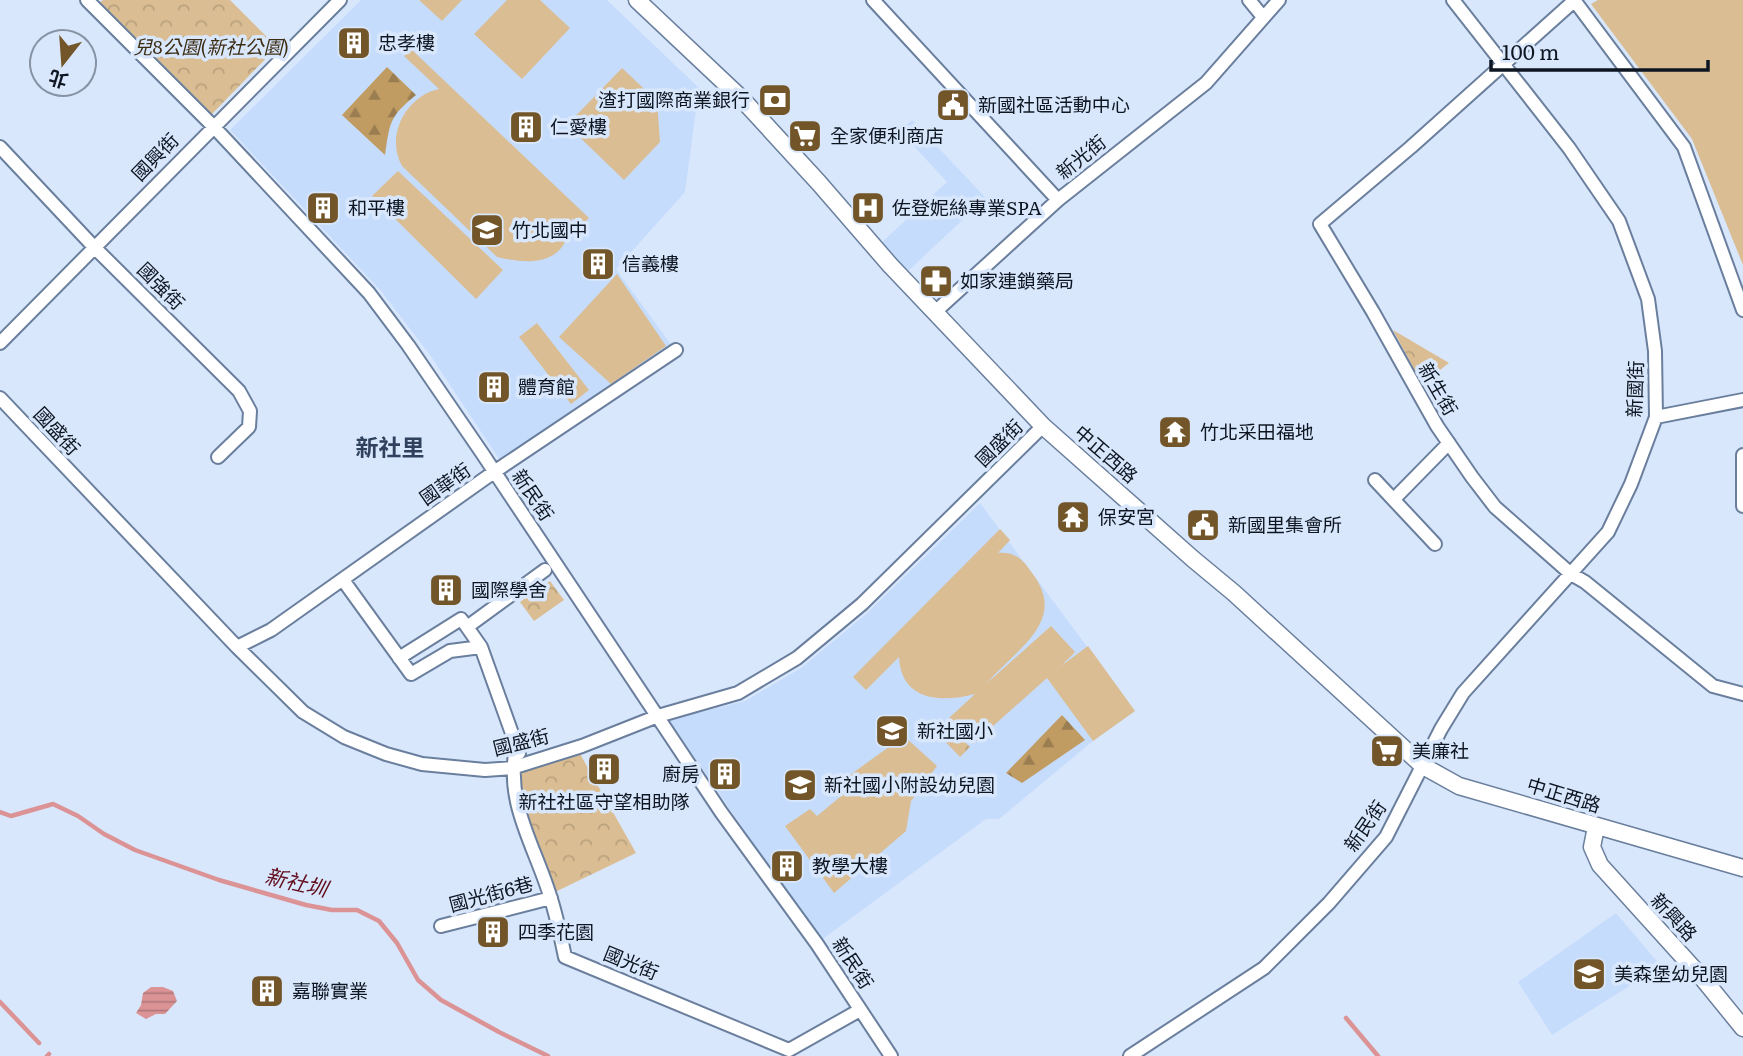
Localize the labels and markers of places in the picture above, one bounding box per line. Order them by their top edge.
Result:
building icon: 忠孝樓 [335,24,373,62]
place label: 忠孝樓 [378,28,435,56]
bank icon: 渣打國際商業銀行 [756,81,794,119]
place label: 渣打國際商業銀行 [598,85,750,113]
public building icon: 新國社區活動中心 [934,86,972,124]
place label: 新國社區活動中心 [978,90,1130,118]
building icon: 仁愛樓 [507,108,545,146]
place label: 仁愛樓 [550,112,607,140]
supermarket icon: 全家便利商店 [786,117,824,155]
place label: 全家便利商店 [830,121,944,149]
building icon: 和平樓 [304,189,342,227]
hospital icon: 佐登妮絲專業SPA [849,189,887,227]
place label: 和平樓 [348,193,405,221]
place label: 佐登妮絲專業SPA [892,193,1042,221]
school or university icon: 竹北國中 [468,211,506,249]
place label: 竹北國中 [512,215,588,243]
building icon: 信義樓 [579,245,617,283]
place label: 信義樓 [622,249,679,277]
pharmacy icon: 如家連鎖藥局 [917,262,955,300]
place label: 如家連鎖藥局 [960,266,1074,294]
building icon: 體育館 [475,368,513,406]
place label: 體育館 [518,372,575,400]
temple icon: 竹北采田福地 [1156,413,1194,451]
place label: 竹北采田福地 [1200,417,1314,445]
temple icon: 保安宮 [1054,498,1092,536]
place label: 保安宮 [1098,502,1155,530]
public building icon: 新國里集會所 [1184,506,1222,544]
place label: 新國里集會所 [1228,510,1342,538]
building icon: 國際學舍 [427,571,465,609]
place label: 國際學舍 [471,575,547,603]
school or university icon: 新社國小 [873,712,911,750]
place label: 新社國小 [917,716,993,744]
supermarket icon: 美廉社 [1368,732,1406,770]
place label: 美廉社 [1412,736,1469,764]
building icon: 新社社區守望相助隊 [585,750,623,788]
building icon: 廚房 [706,755,744,793]
place label: 廚房 [662,759,700,787]
school or university icon: 新社國小附設幼兒園 [781,766,819,804]
place label: 新社國小附設幼兒園 [824,770,995,798]
place label: 新社社區守望相助隊 [518,787,690,815]
building icon: 教學大樓 [768,847,806,885]
place label: 教學大樓 [812,851,888,879]
building icon: 四季花園 [474,913,512,951]
place label: 四季花園 [518,917,594,945]
school or university icon: 美森堡幼兒園 [1570,955,1608,993]
place label: 美森堡幼兒園 [1614,959,1728,987]
building icon: 嘉聯實業 [248,972,286,1010]
place label: 嘉聯實業 [292,976,368,1004]

